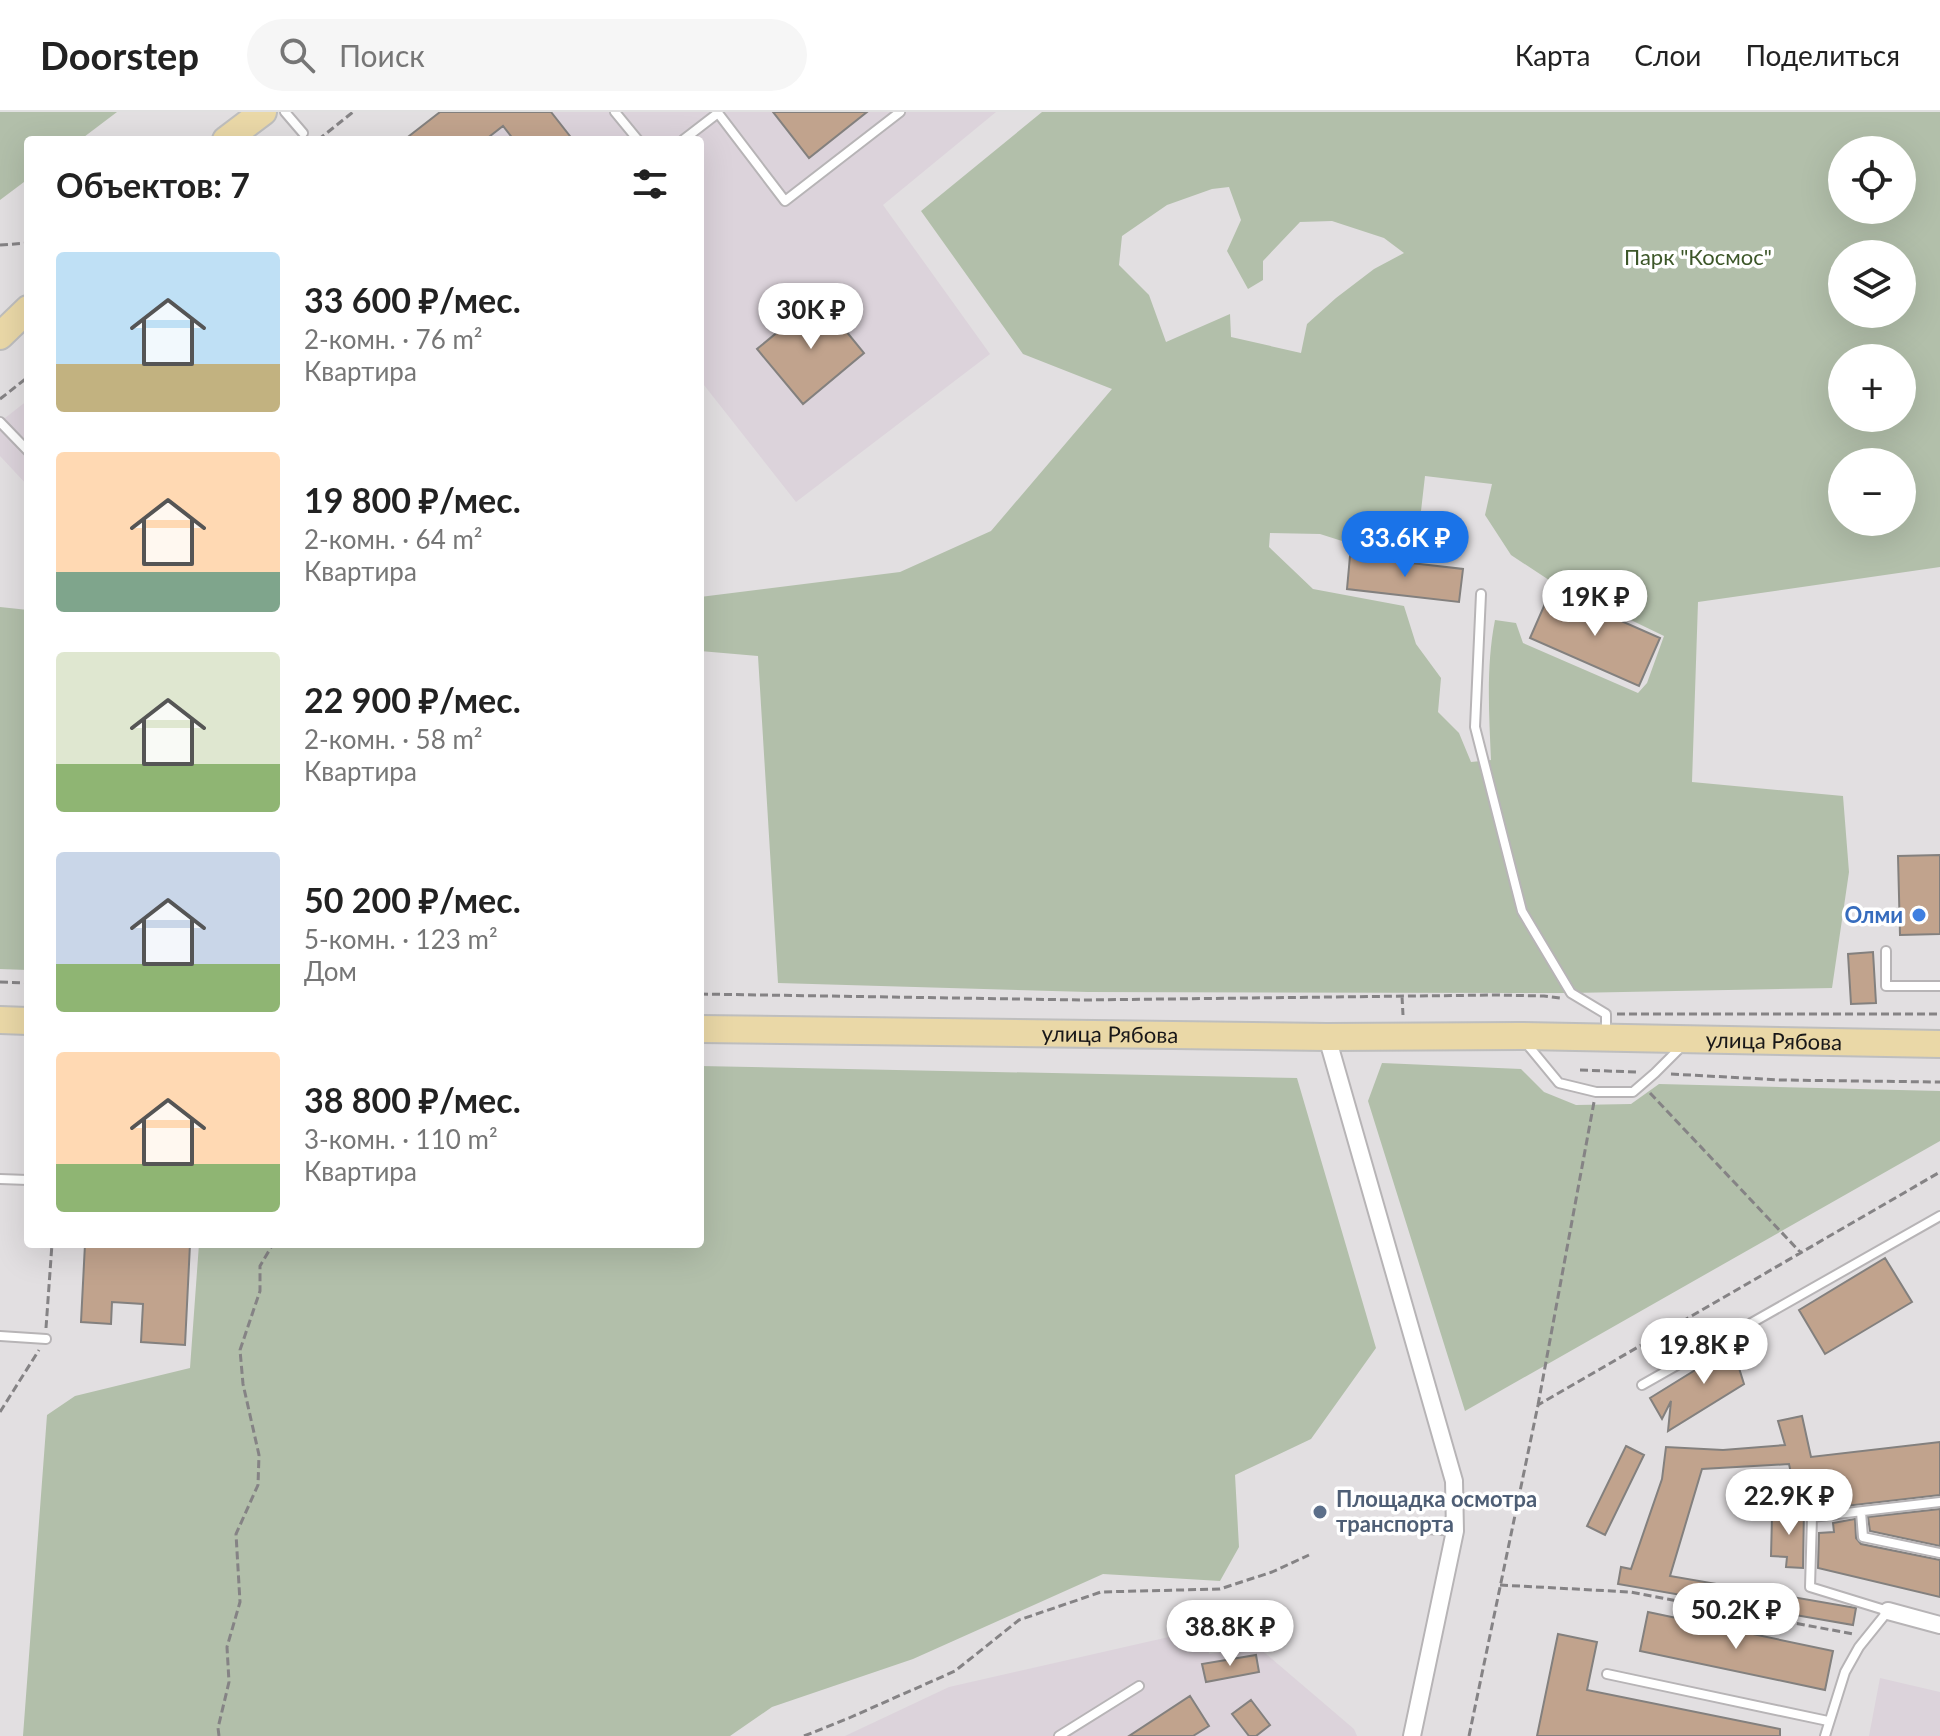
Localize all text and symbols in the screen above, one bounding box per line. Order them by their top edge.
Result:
search box [247,19,807,91]
text: Doorstep [40,32,199,78]
icon: search [275,33,319,77]
text: Поиск [339,37,425,73]
text: Карта [1515,38,1590,72]
text: Слои [1634,38,1701,72]
text: Поделиться [1745,38,1900,72]
map controls [1828,136,1916,536]
button: locate [1828,136,1916,224]
icon: filters [628,162,672,206]
text: Объектов: 7 [56,164,250,205]
button: layers [1828,240,1916,328]
park label: Парк "Космос" [1624,243,1772,270]
text: 33 600 ₽/мес. [304,279,521,320]
pin: 30K ₽ [755,283,867,351]
icon: home [120,284,216,380]
text: 30K ₽ [776,293,846,325]
text: 2-комн. · 76 m² [304,323,483,355]
button: + [1828,344,1916,432]
text: Квартира [304,355,417,387]
button: − [1828,448,1916,536]
text: 19 800 ₽/мес. [304,479,521,520]
icon: home [120,484,216,580]
pin: 33.6K ₽ [1331,511,1479,579]
text: 33.6K ₽ [1360,521,1450,553]
text: 2-комн. · 64 m² [304,523,483,555]
text: Квартира [304,555,417,587]
pin: 19K ₽ [1539,570,1651,638]
text: 19K ₽ [1560,580,1630,612]
text: 22 900 ₽/мес. [304,679,521,720]
icon: home [120,684,216,780]
text: 2-комн. · 58 m² [304,723,483,755]
text: Квартира [304,755,417,787]
text: 50 200 ₽/мес. [304,879,521,920]
icon: home [120,884,216,980]
place label: Олми [1845,901,1903,928]
marker: Олми [1910,906,1928,924]
text: 5-комн. · 123 m² [304,923,498,955]
text: Дом [304,955,357,987]
street label: улица Рябова [1042,1019,1178,1048]
street label: улица Рябова [1705,1026,1842,1055]
text: 38 800 ₽/мес. [304,1079,521,1120]
icon: home [120,1084,216,1180]
text: 3-комн. · 110 m² [304,1123,498,1155]
text: Квартира [304,1155,417,1187]
pin: 19.8K ₽ [1630,1318,1778,1386]
text: 19.8K ₽ [1659,1328,1749,1360]
pin: 22.9K ₽ [1715,1469,1863,1537]
text: 22.9K ₽ [1744,1479,1834,1511]
place label: Площадка осмотра транспорта [1336,1485,1537,1537]
marker: Площадка осмотра транспорта [1311,1503,1329,1521]
pin: 50.2K ₽ [1662,1583,1810,1651]
text: 50.2K ₽ [1691,1593,1781,1625]
pin: 38.8K ₽ [1156,1600,1304,1668]
text: 38.8K ₽ [1185,1610,1275,1642]

